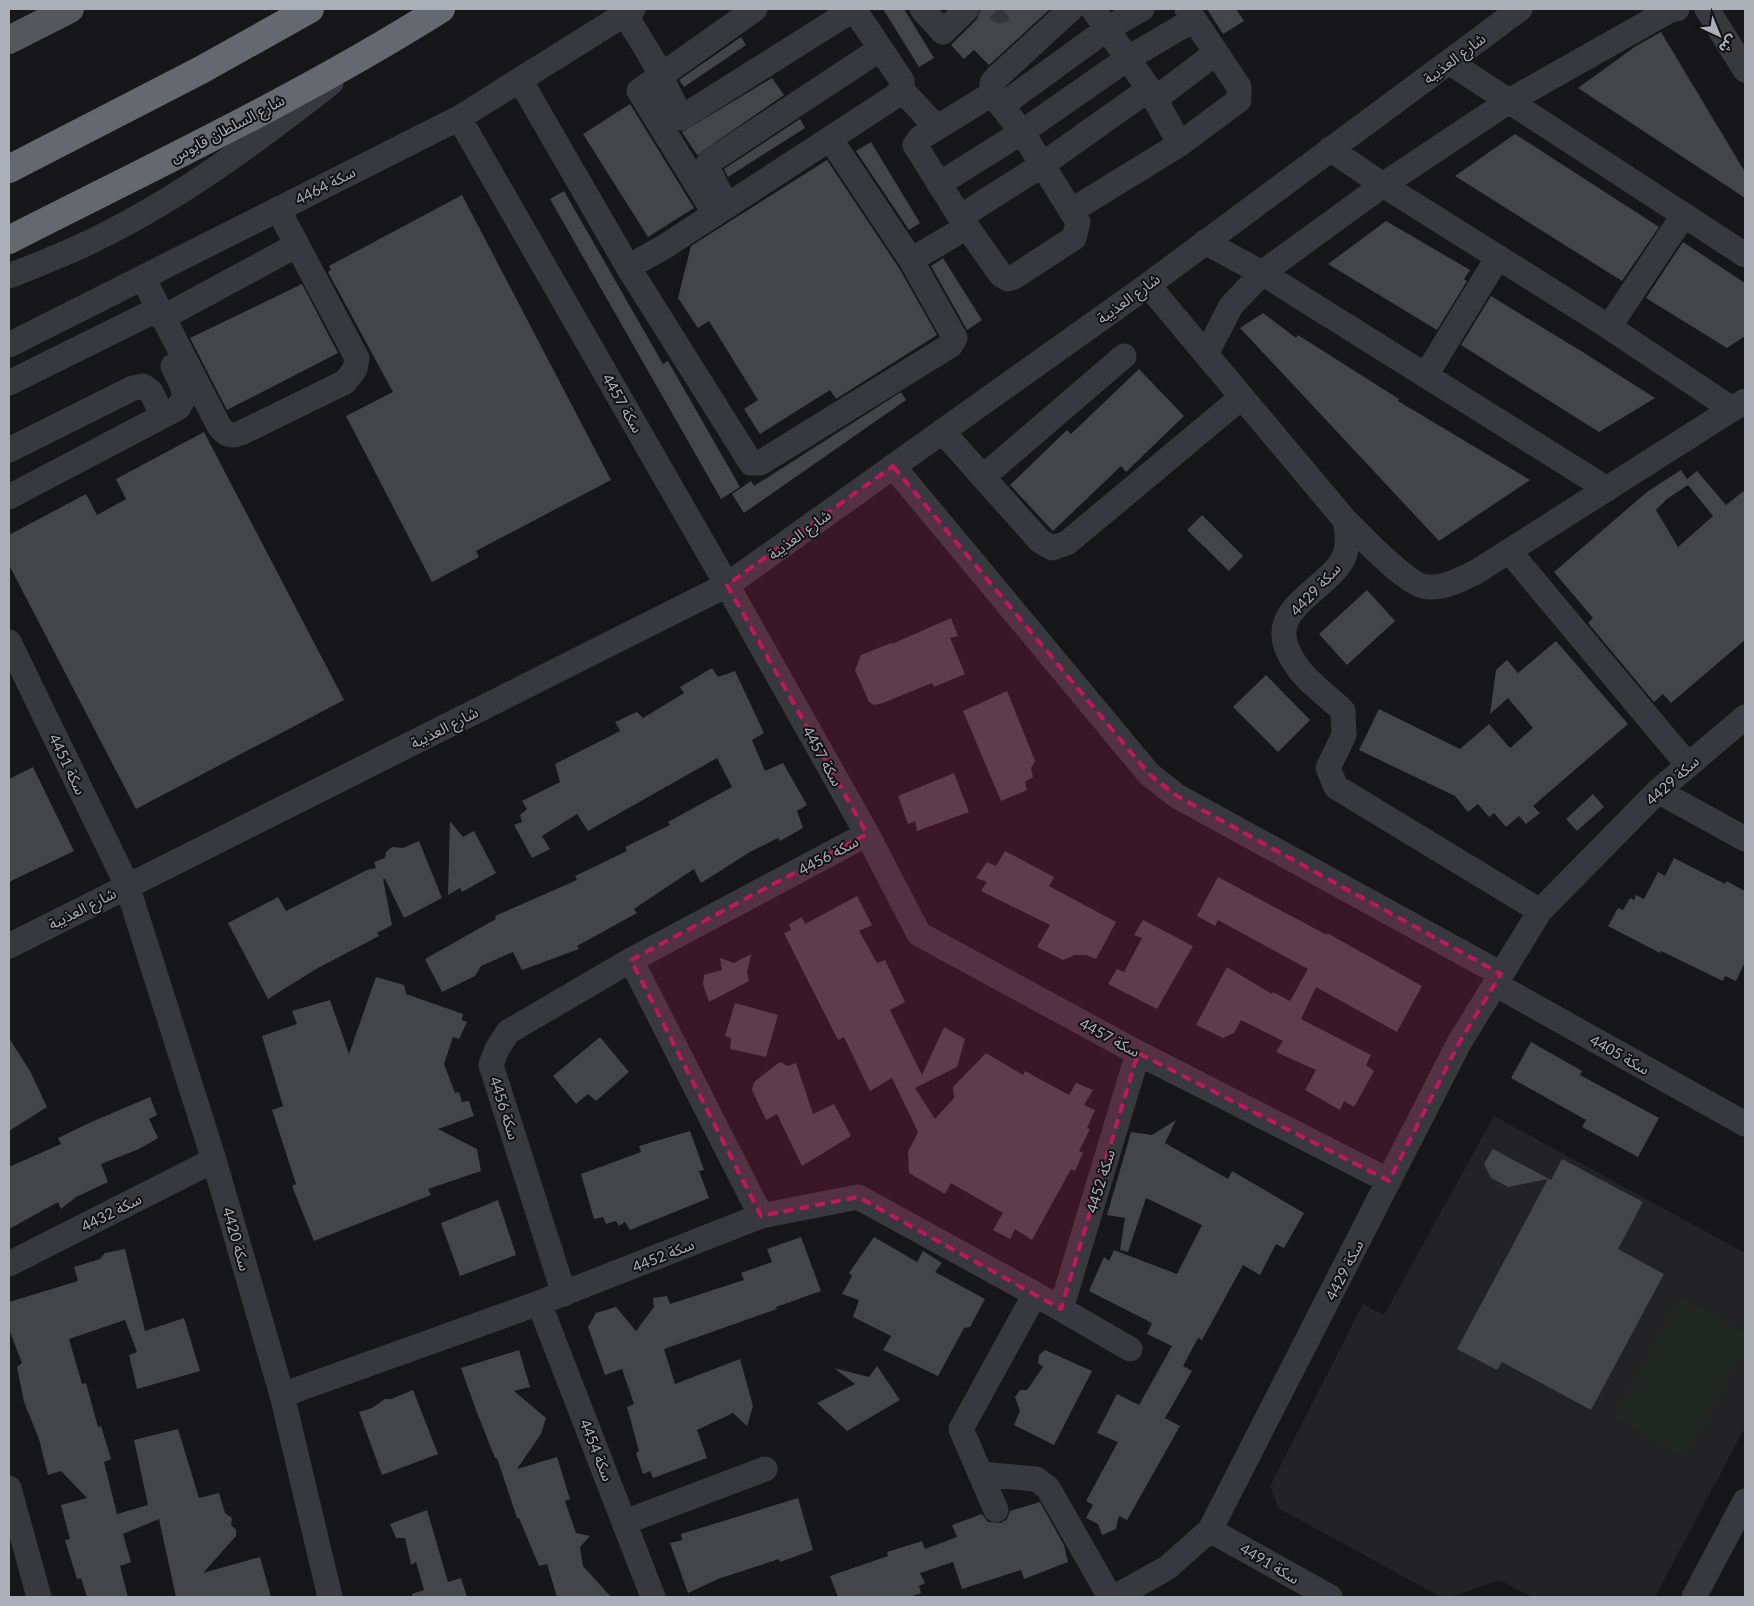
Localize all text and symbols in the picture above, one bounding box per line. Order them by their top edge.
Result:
north arrow [1694,10,1744,60]
street label: شارع العذيبة [1419,29,1491,90]
text: ش [1716,32,1741,57]
street label: شارع السلطان قابوس [167,90,289,169]
street label: سكة 4464 [292,162,358,208]
street label: شارع العذيبة [1093,269,1165,330]
street label: سكة 4457 [599,370,647,436]
street label: شارع العذيبة [764,505,836,566]
street label: سكة 4429 [1286,559,1344,619]
street label: شارع العذيبة [407,702,483,755]
street label: سكة 4457 [799,723,847,789]
street label: سكة 4451 [46,731,91,798]
street label: سكة 4429 [1642,751,1702,809]
street label: سكة 4456 [795,832,861,878]
street label: شارع العذيبة [45,883,121,936]
street label: سكة 4457 [1077,1014,1143,1060]
street label: سكة 4405 [1587,1030,1653,1078]
street label: سكة 4456 [486,1074,524,1142]
street label: سكة 4452 [1082,1147,1118,1215]
street label: سكة 4432 [78,1189,144,1235]
street label: سكة 4420 [219,1205,255,1273]
street label: سكة 4452 [629,1234,697,1276]
street label: سكة 4429 [1321,1237,1367,1303]
street label: سكة 4454 [576,1416,618,1484]
street label: سكة 4491 [1237,1539,1303,1587]

